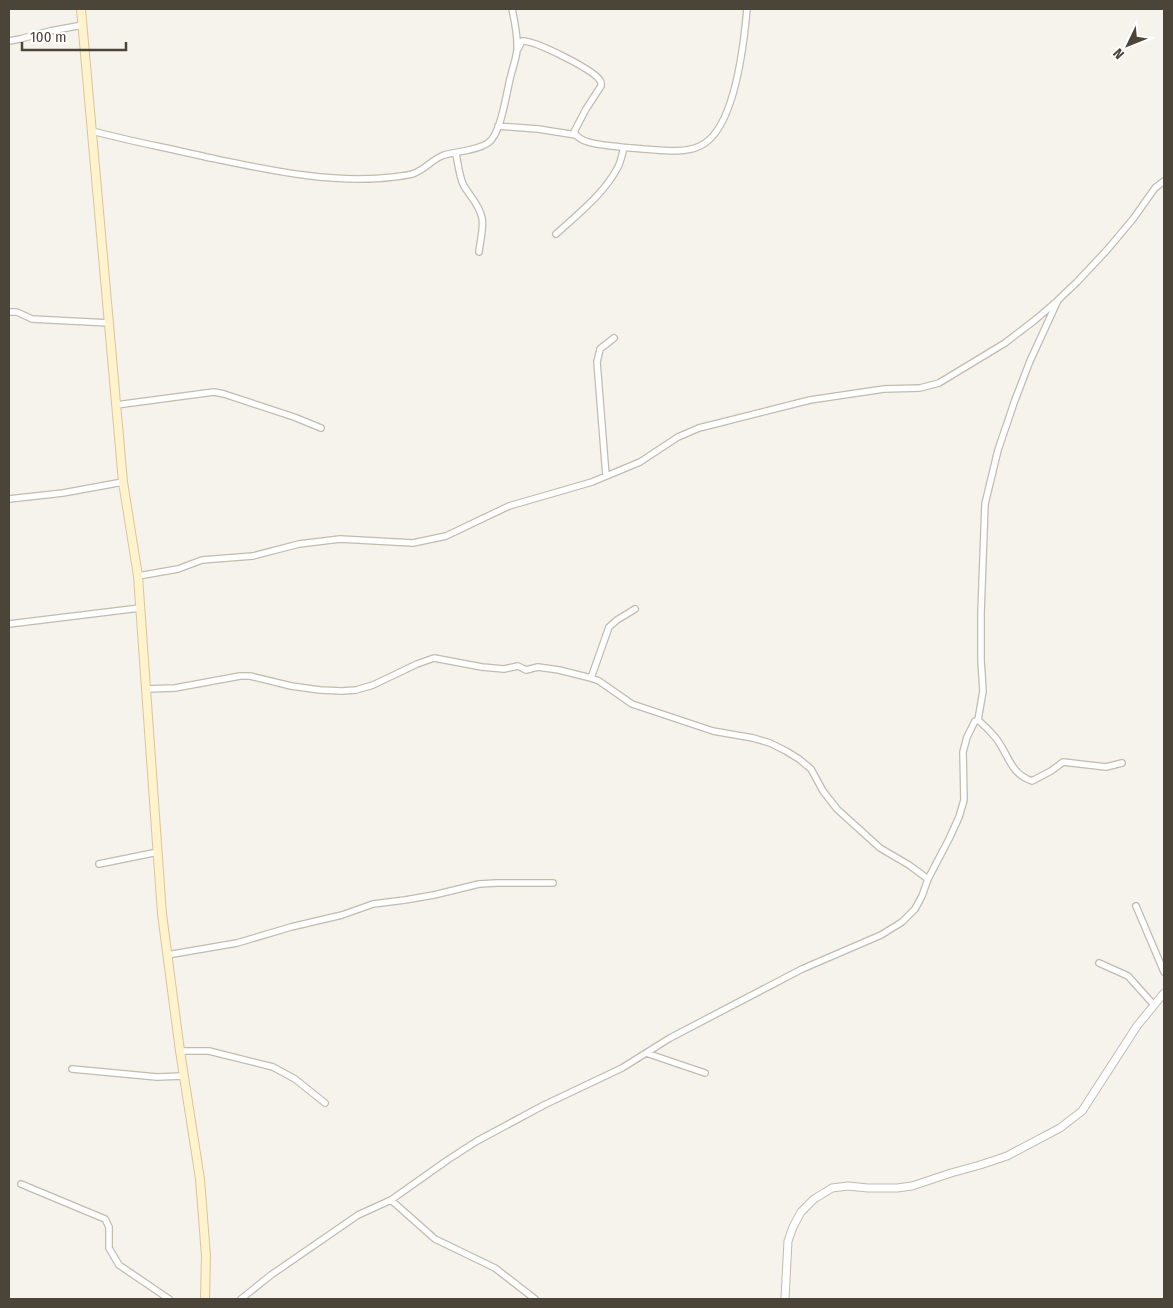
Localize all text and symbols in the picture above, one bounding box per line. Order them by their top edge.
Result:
scale bar [22,20,126,52]
north arrow [1103,20,1153,70]
text: 100 m [30,28,67,46]
text: N [1110,45,1128,62]

